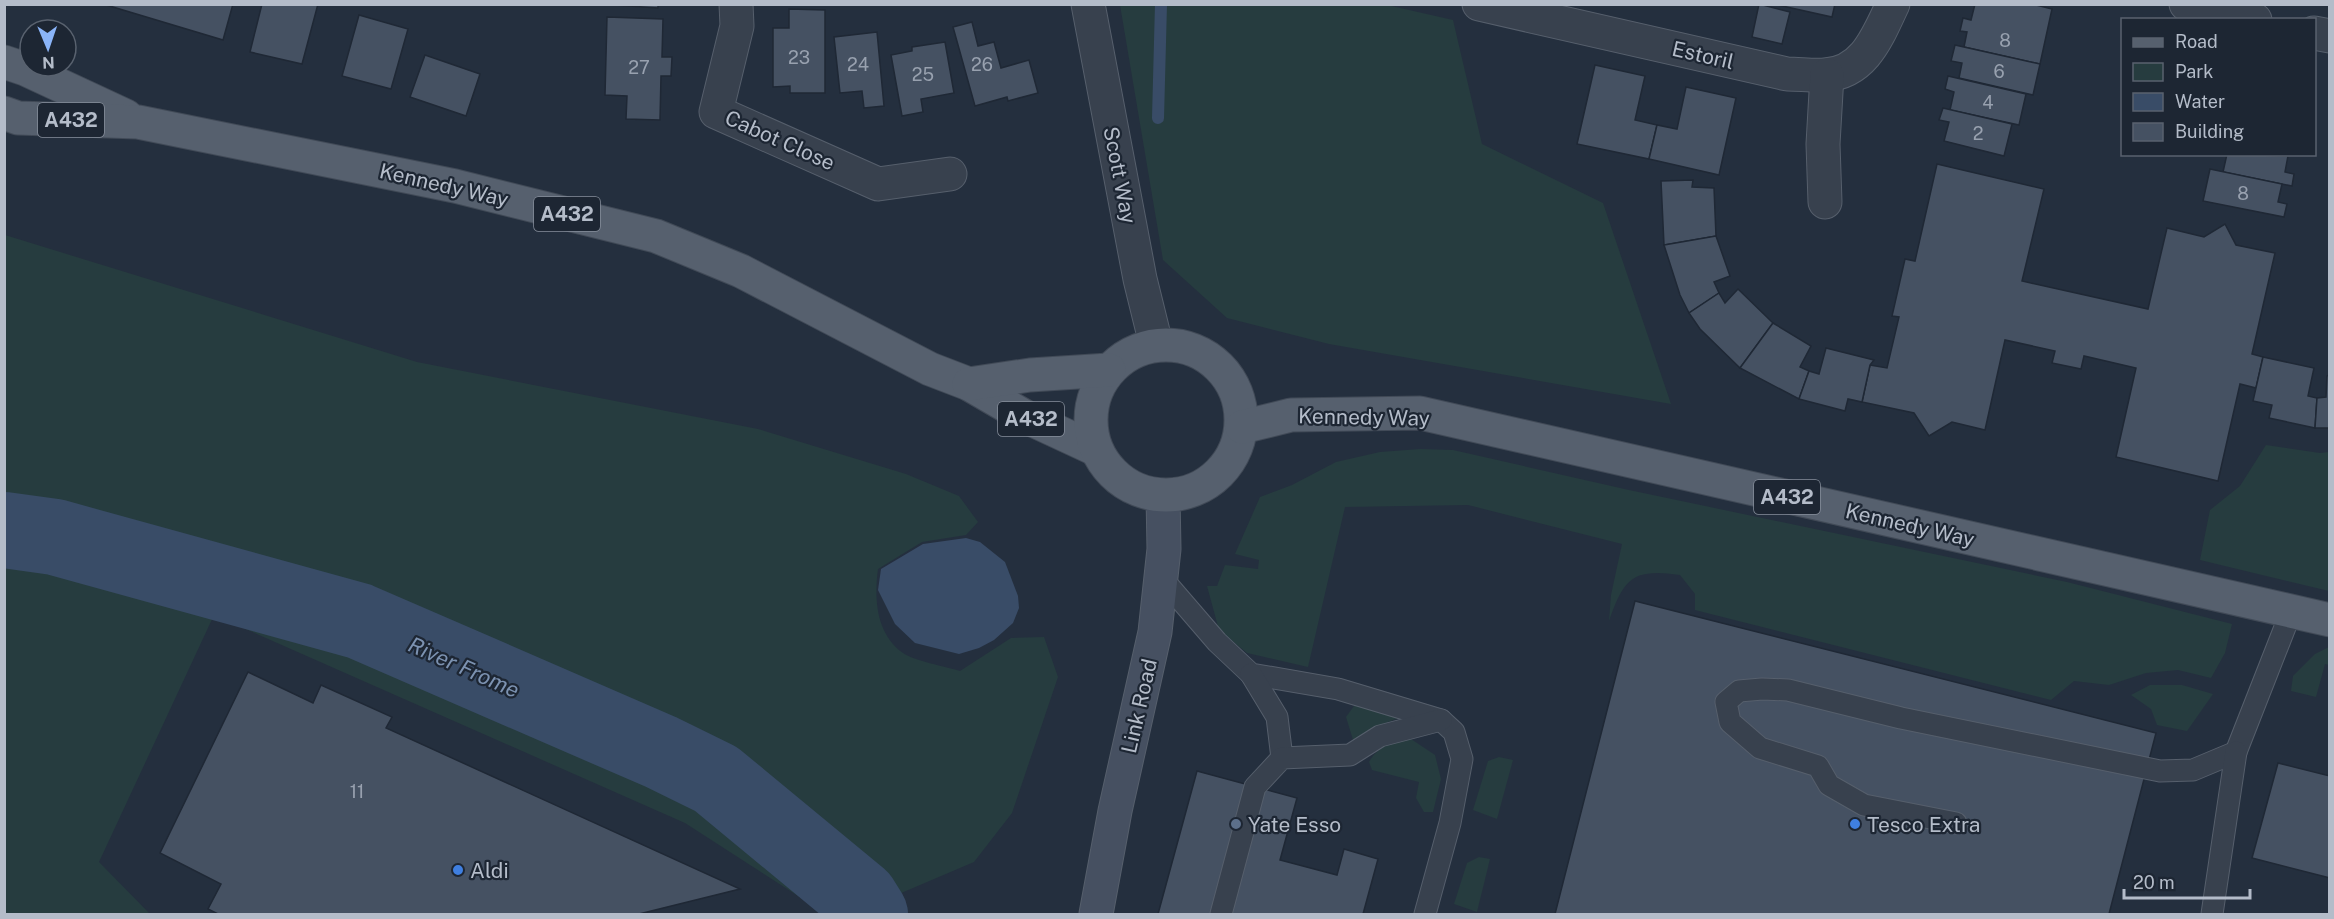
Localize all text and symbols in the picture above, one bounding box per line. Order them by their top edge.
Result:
north arrow [18,18,78,78]
legend [2121,18,2316,156]
house number: 8 [1999,30,2011,51]
text: Road [2175,31,2218,52]
street label: Estoril [1670,36,1736,74]
house number: 23 [788,47,810,68]
text: N [42,53,55,72]
house number: 24 [847,54,869,75]
house number: 26 [971,54,993,75]
house number: 27 [628,57,650,78]
house number: 6 [1993,61,2005,82]
text: Park [2175,61,2213,82]
house number: 25 [912,64,934,85]
text: Water [2175,91,2225,112]
house number: 4 [1982,92,1994,113]
road number: A432 [38,103,104,137]
street label: Cabot Close [721,105,839,175]
text: Building [2175,121,2244,142]
house number: 2 [1973,123,1983,144]
street label: Scott Way [1098,124,1142,226]
street label: Kennedy Way [377,158,511,212]
house number: 8 [2237,183,2249,204]
road number: A432 [534,197,600,231]
road number: A432 [998,402,1064,436]
street label: Kennedy Way [1298,403,1430,431]
road number: A432 [1754,480,1820,514]
street label: Kennedy Way [1843,498,1977,552]
water label: River Frome [405,631,523,703]
street label: Link Road [1116,656,1162,756]
house number: 11 [350,781,364,802]
place label: Yate Esso [1248,812,1341,837]
place label: Tesco Extra [1867,812,1980,837]
marker: Yate Esso [1229,817,1243,831]
marker: Tesco Extra [1848,817,1862,831]
place label: Aldi [470,858,509,883]
scale bar [2124,862,2250,900]
marker: Aldi [451,863,465,877]
text: 20 m [2133,872,2175,893]

